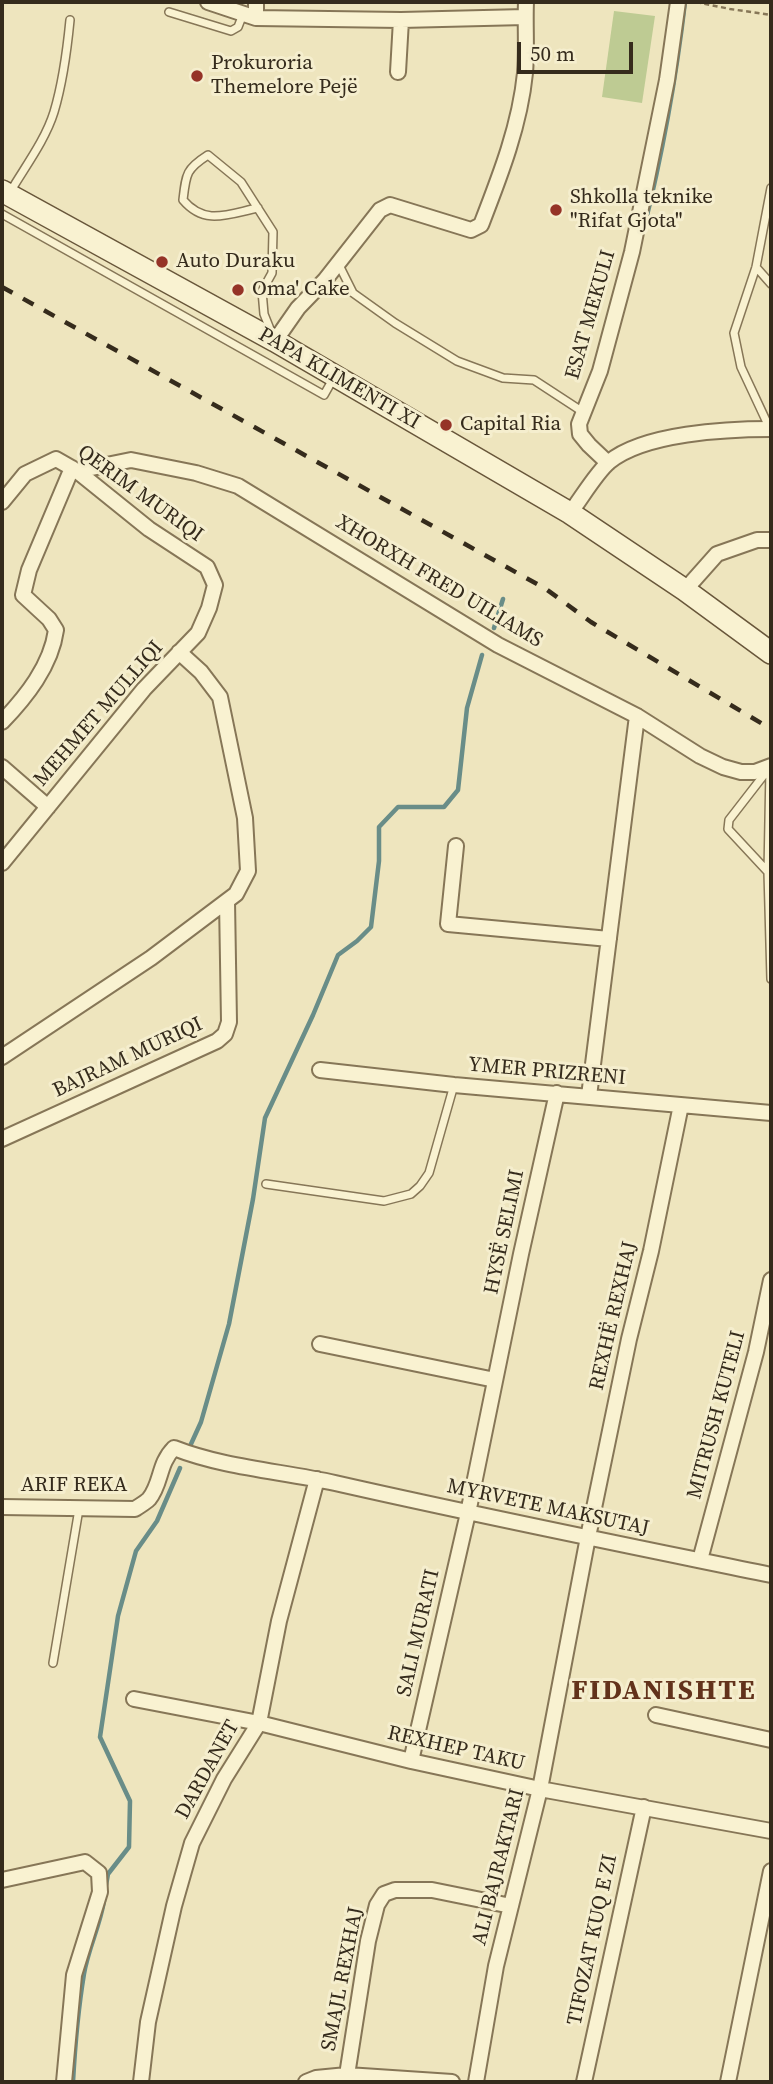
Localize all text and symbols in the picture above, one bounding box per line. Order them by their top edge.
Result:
scale bar [521,28,636,72]
text: 50 m [530,39,575,68]
place label: Prokuroria Themelore Pejë [211,51,358,101]
marker: Prokuroria Themelore Pejë [189,68,205,84]
place label: Shkolla teknike "Rifat Gjota" [570,185,713,235]
marker: Shkolla teknike "Rifat Gjota" [548,202,564,218]
street label: ESAT MEKULI [561,247,621,383]
place label: Auto Duraku [176,249,295,275]
marker: Auto Duraku [154,254,170,270]
place label: Oma' Cake [252,277,350,303]
marker: Oma' Cake [230,282,246,298]
street label: PAPA KLIMENTI XI [254,322,424,436]
place label: Capital Ria [460,412,561,438]
marker: Capital Ria [438,417,454,433]
street label: QERIM MURIQI [72,440,208,548]
street label: XHORXH FRED UILIAMS [331,510,547,654]
street label: MEHMET MULLIQI [29,636,169,792]
street label: BAJRAM MURIQI [49,1012,207,1104]
street label: YMER PRIZRENI [467,1053,627,1091]
street label: HYSË SELIMI [479,1167,531,1297]
street label: REXHË REXHAJ [585,1239,643,1393]
street label: MITRUSH KUTELI [682,1328,752,1502]
street label: ARIF REKA [21,1473,127,1499]
street label: MYRVETE MAKSUTAJ [445,1474,651,1542]
street label: SALI MURATI [392,1567,446,1699]
district label: FIDANISHTE [573,1675,755,1709]
street label: DARDANET [171,1716,245,1824]
street label: REXHEP TAKU [385,1721,527,1777]
street label: ALI BAJRAKTARI [467,1786,531,1948]
street label: TIFOZAT KUQ E ZI [563,1852,623,2028]
street label: SMAJL REXHAJ [317,1905,369,2053]

